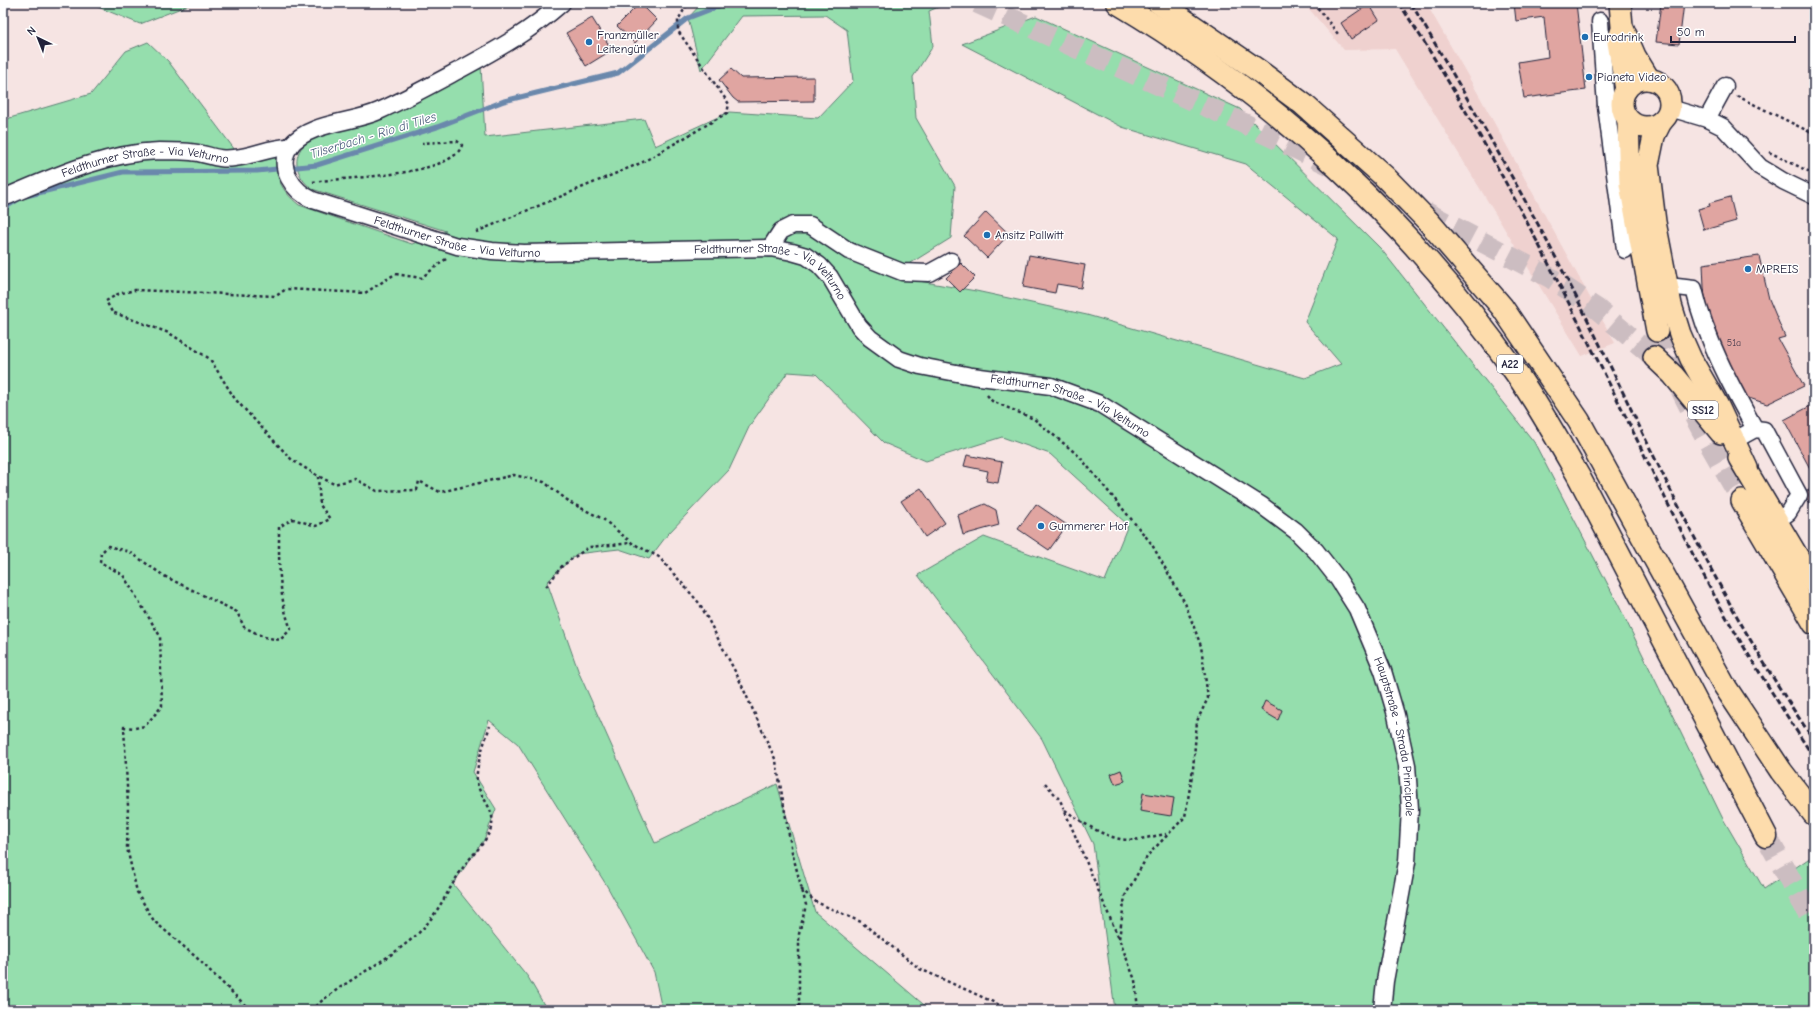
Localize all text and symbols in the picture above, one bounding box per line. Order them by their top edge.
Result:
north arrow [18,18,58,58]
scale bar [1671,18,1795,44]
text: N [24,24,39,38]
text: 50 m [1677,25,1705,39]
place label: Franzmüller Leitengütl [597,28,659,56]
place label: Eurodrink [1593,30,1644,44]
marker: Eurodrink [1580,32,1590,42]
marker: Franzmüller Leitengütl [584,37,594,47]
place label: Pianeta Video [1597,70,1666,84]
marker: Pianeta Video [1584,72,1594,82]
water label: Tilserbach - Rio di Tiles [308,108,438,161]
street label: Feldthurner Straße - Via Velturno [59,144,229,180]
street label: Feldthurner Straße - Via Velturno [372,213,541,260]
place label: Ansitz Pallwitt [995,228,1064,242]
marker: Ansitz Pallwitt [982,230,992,240]
street label: Feldthurner Straße - Via Velturno [694,241,849,302]
place label: MPREIS [1756,262,1799,276]
marker: MPREIS [1743,264,1753,274]
house number: 51a [1727,337,1741,349]
road number: A22 [1497,355,1523,373]
street label: Feldthurner Straße - Via Velturno [990,371,1152,441]
road number: SS12 [1688,401,1718,419]
place label: Gummerer Hof [1049,519,1128,533]
marker: Gummerer Hof [1036,521,1046,531]
street label: Hauptstraße - Strada Principale [1371,655,1417,817]

